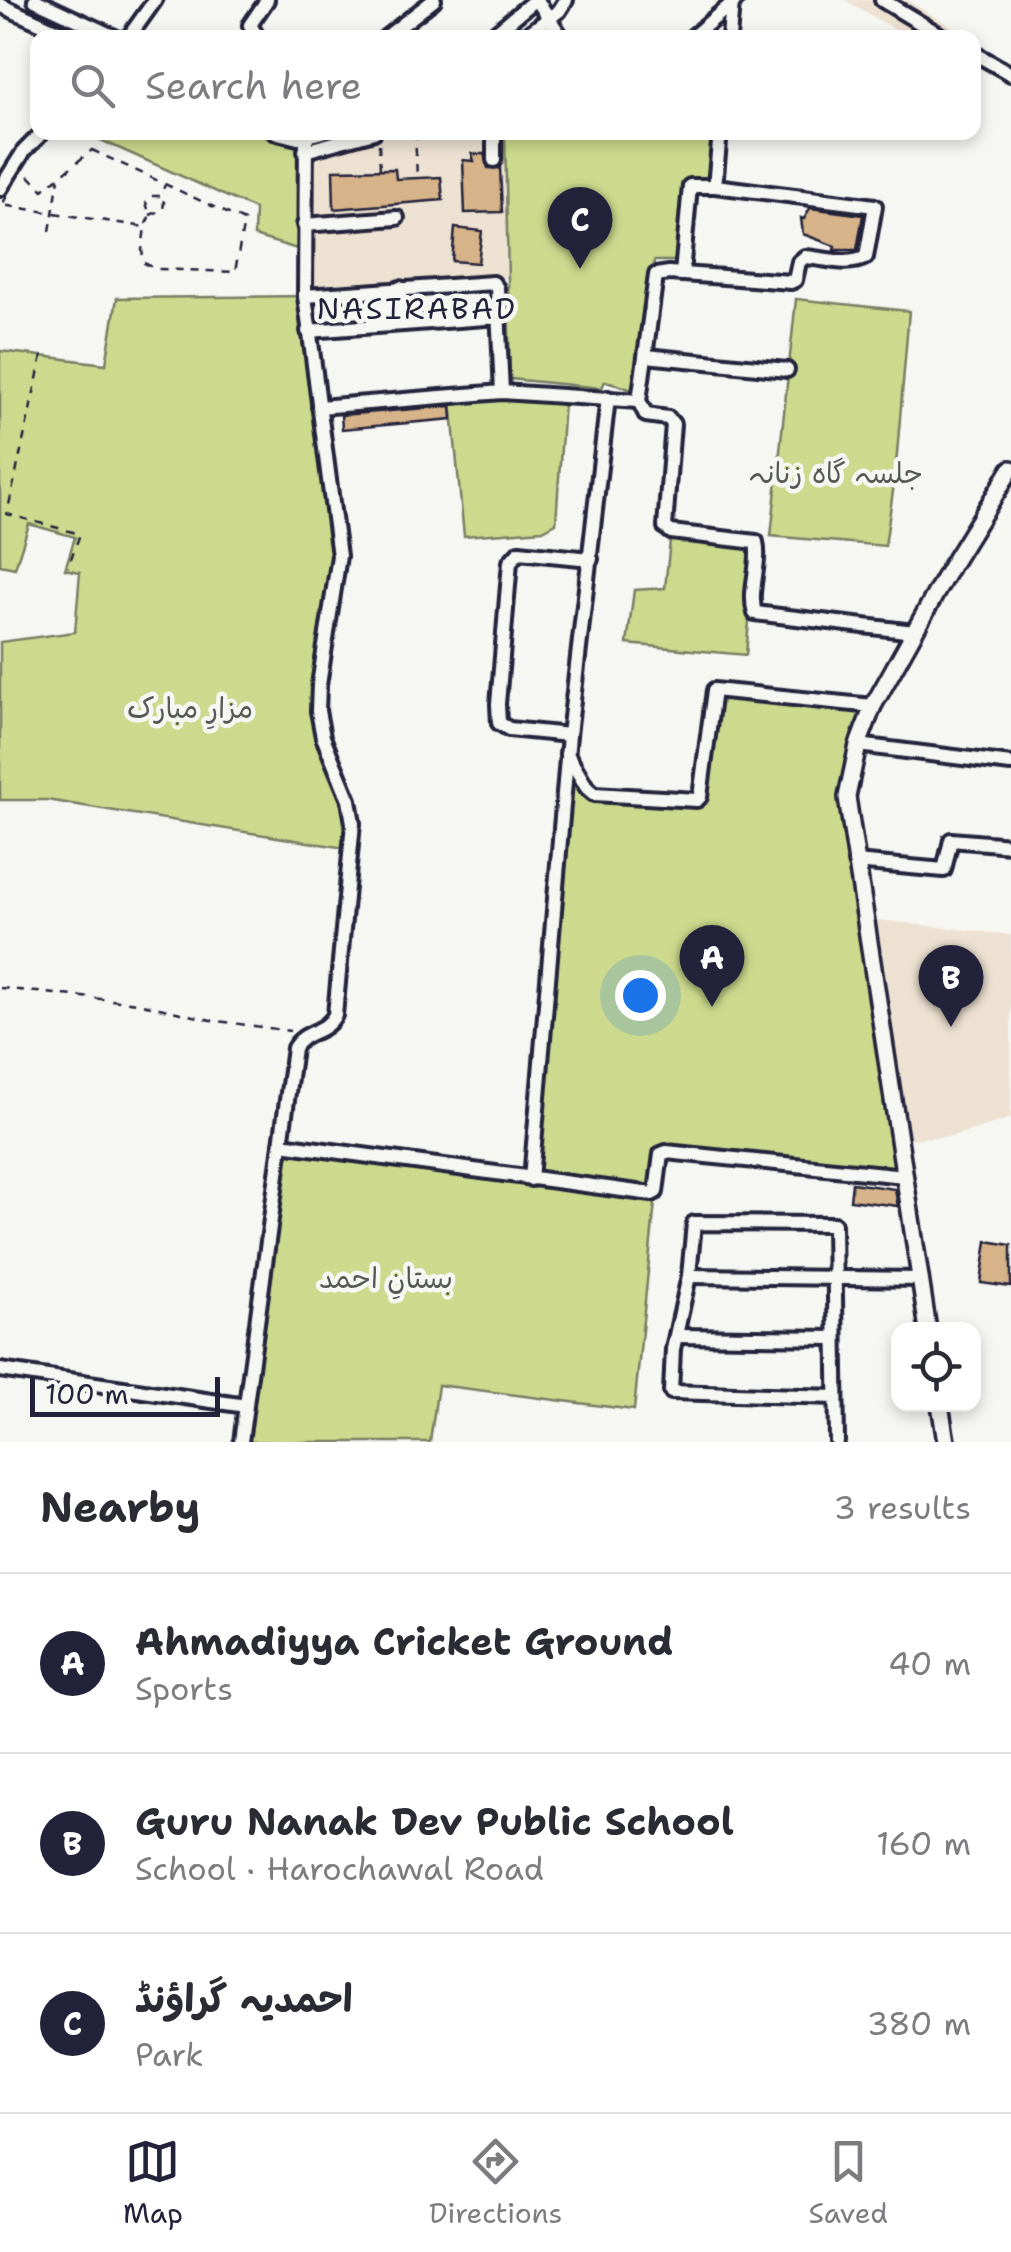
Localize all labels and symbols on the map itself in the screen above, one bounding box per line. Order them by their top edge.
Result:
pin: C [548,186,612,269]
district label: NASIRABAD [317,288,517,329]
park label: جلسہ گاہ زنانہ [749,454,923,492]
park label: مزارِ مبارک [127,689,253,729]
pin: A [680,924,744,1007]
pin: B [918,944,984,1027]
your location [615,970,666,1021]
park label: بستانِ احمد [319,1259,453,1299]
scale bar [30,1372,220,1416]

